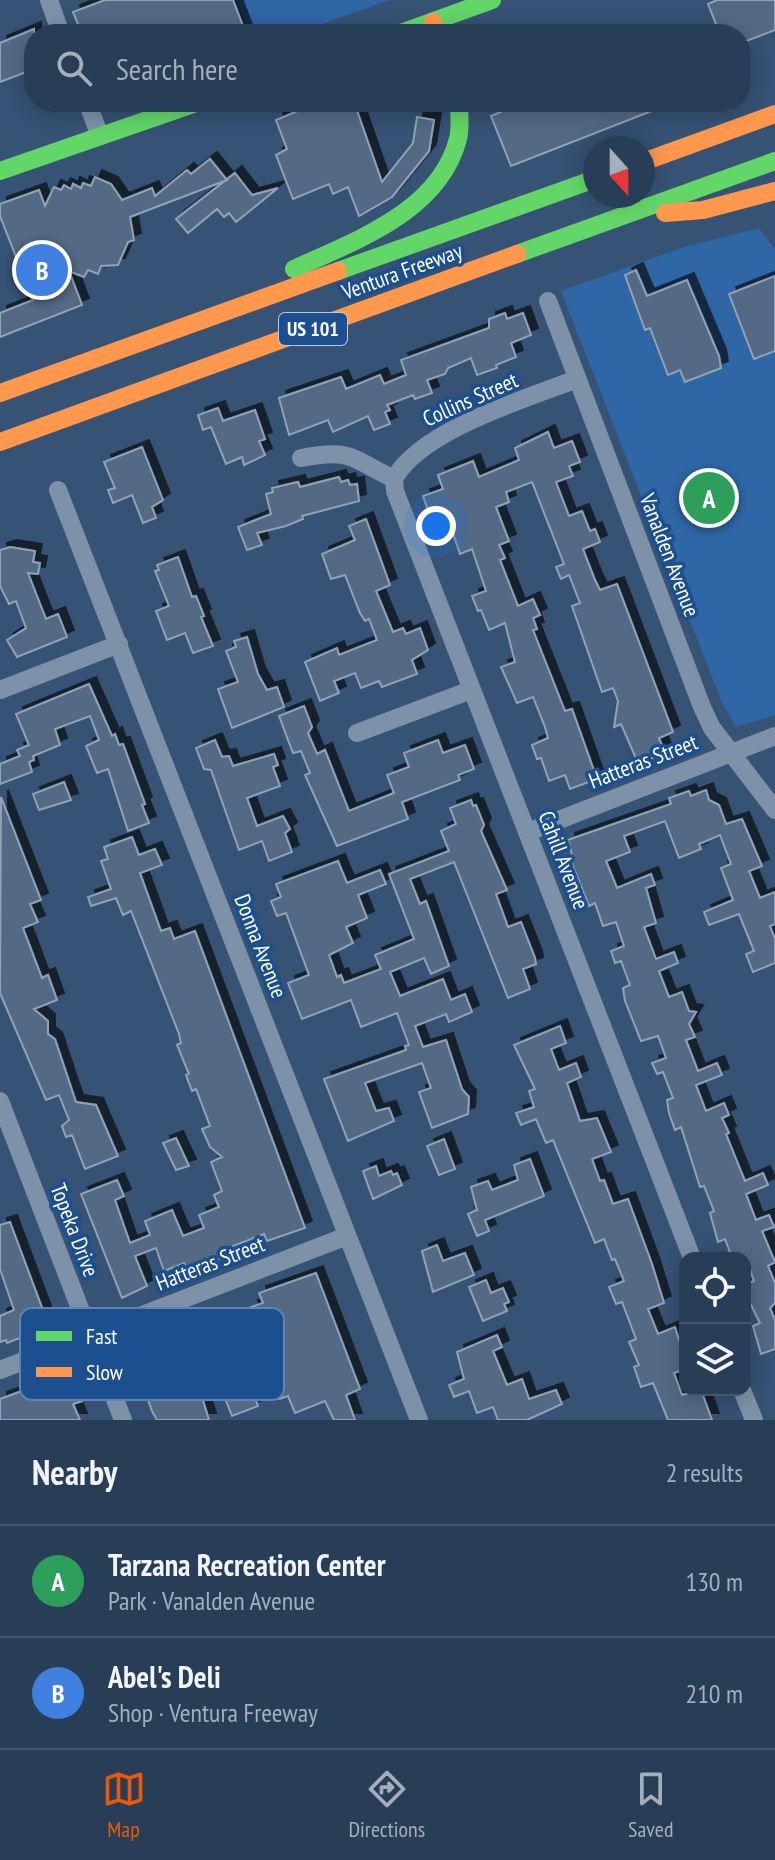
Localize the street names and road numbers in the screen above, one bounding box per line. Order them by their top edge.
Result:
street label: Ventura Freeway [337,236,467,306]
road number: US 101 [279,313,347,345]
street label: Collins Street [418,366,522,432]
street label: Vanalden Avenue [633,489,706,621]
street label: Hatteras Street [585,727,701,795]
street label: Cahill Avenue [532,807,596,913]
street label: Donna Avenue [228,890,294,1002]
street label: Topeka Drive [44,1179,106,1281]
street label: Hatteras Street [152,1229,268,1297]

